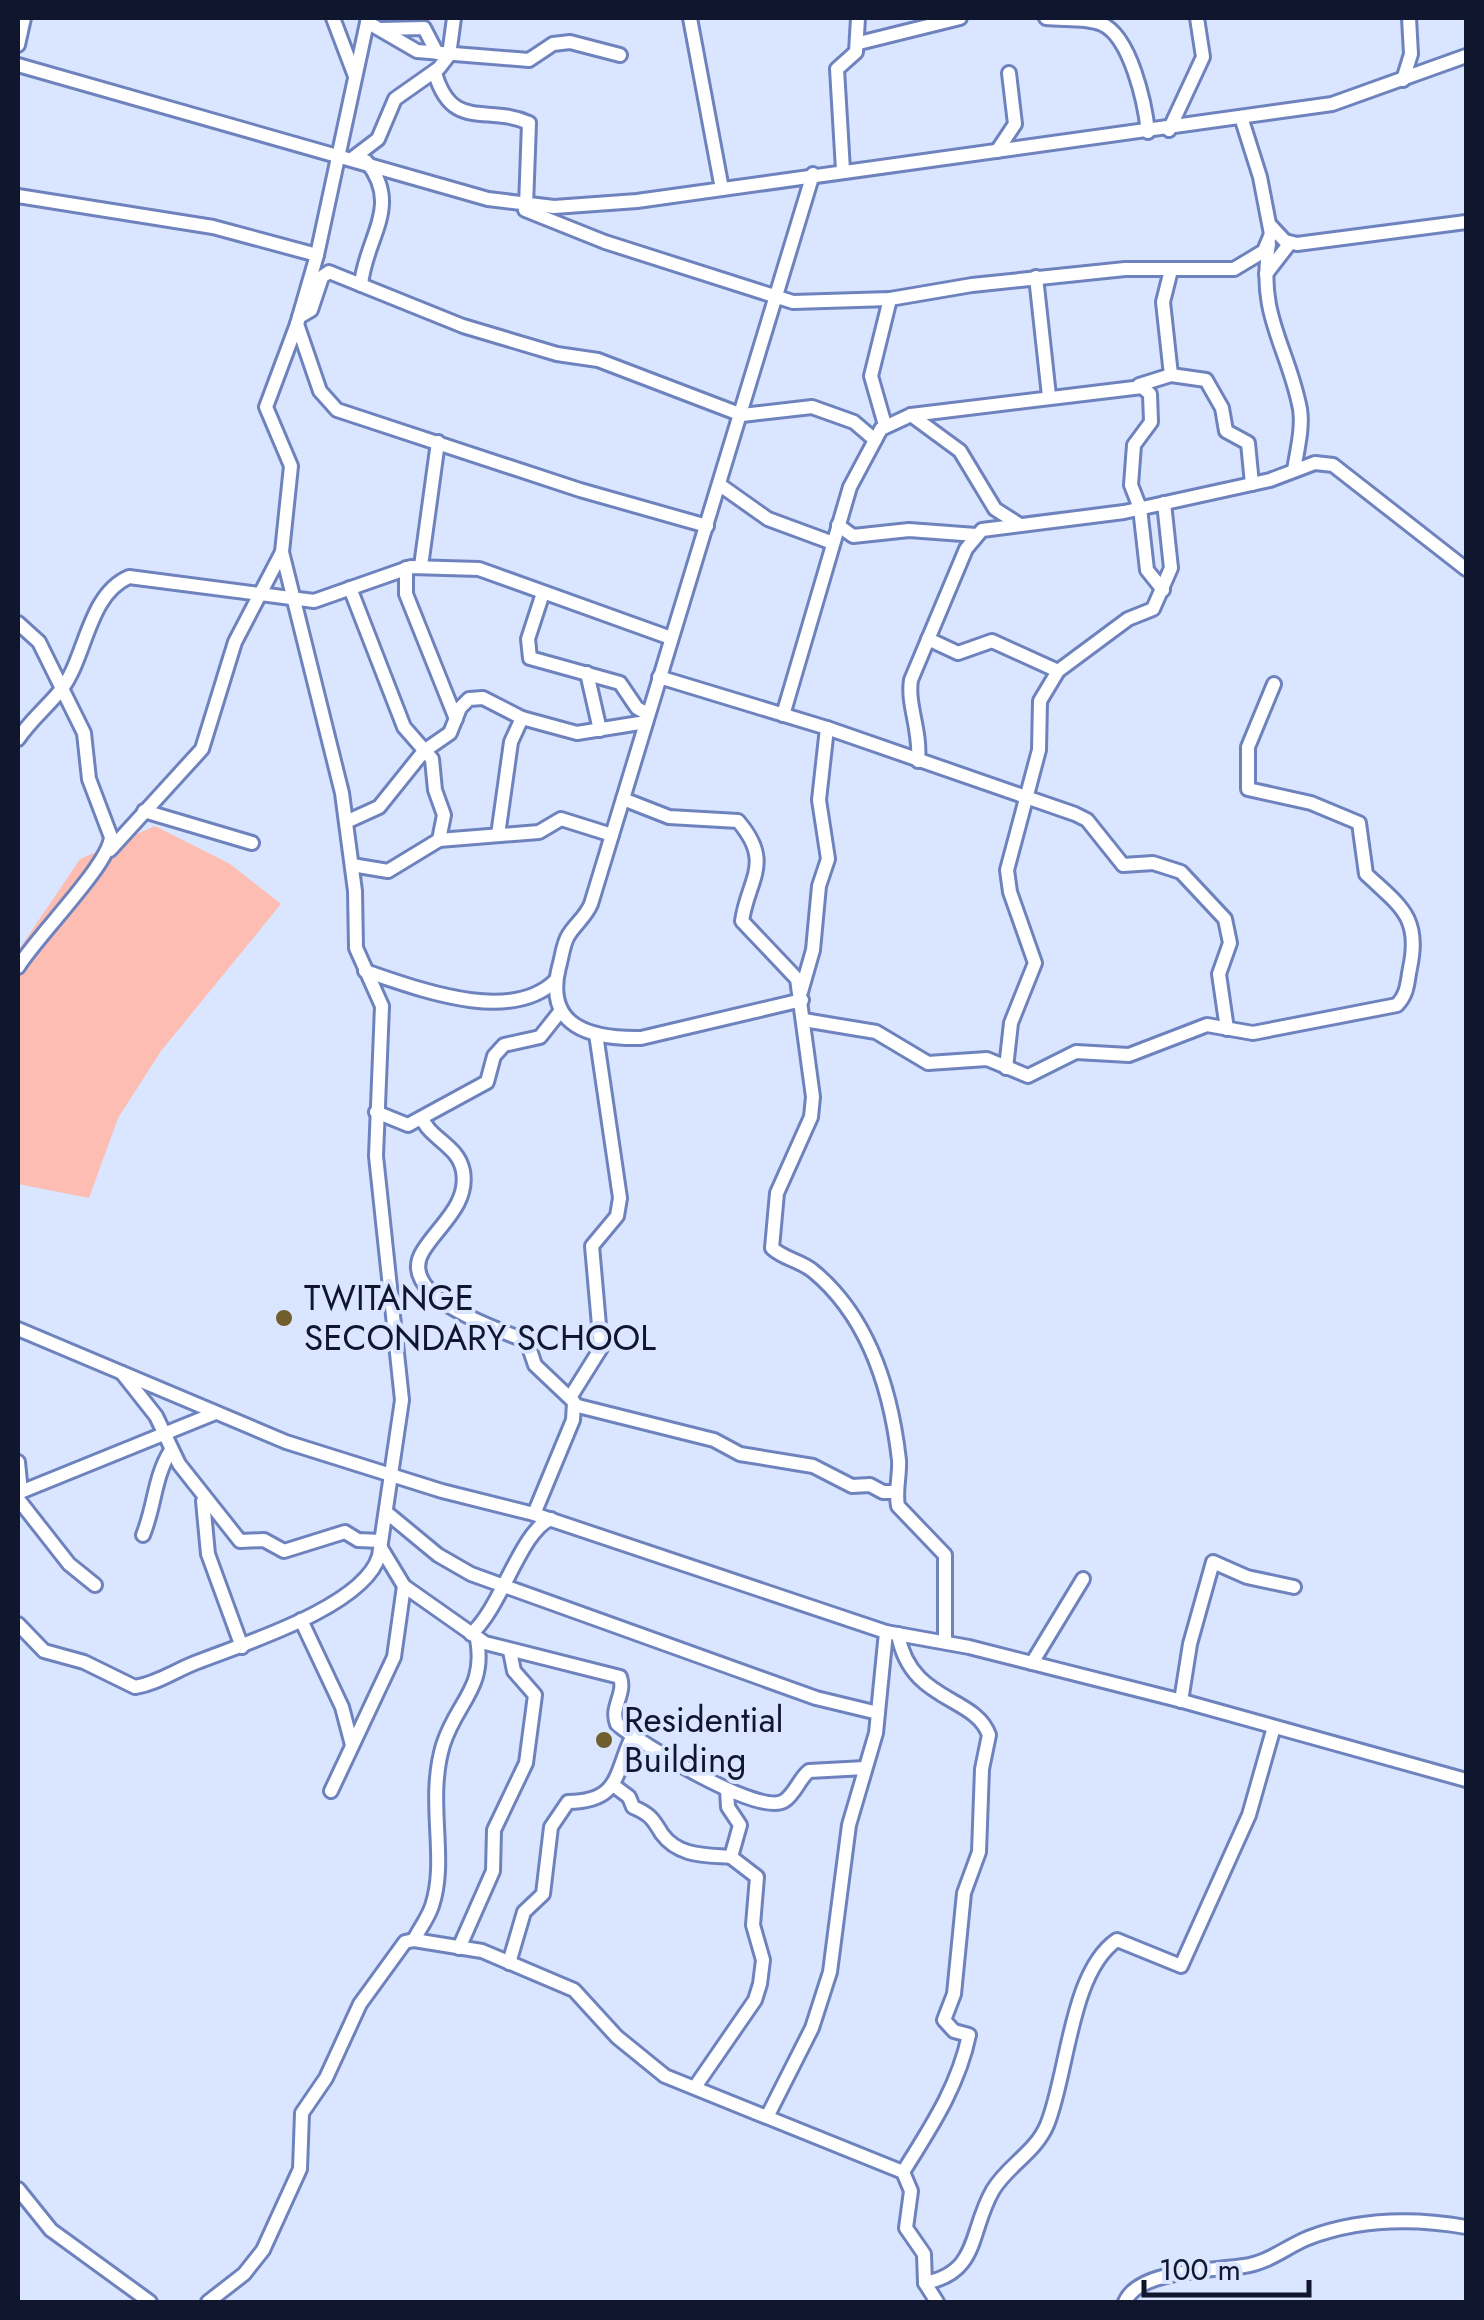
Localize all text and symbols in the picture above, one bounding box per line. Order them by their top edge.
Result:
place label: TWITANGE SECONDARY SCHOOL [304,1273,656,1363]
marker: TWITANGE SECONDARY SCHOOL [273,1307,295,1329]
place label: Residential Building [624,1695,784,1785]
marker: Residential Building [593,1729,615,1751]
scale bar [1144,2235,1309,2297]
text: 100 m [1159,2248,1241,2291]

